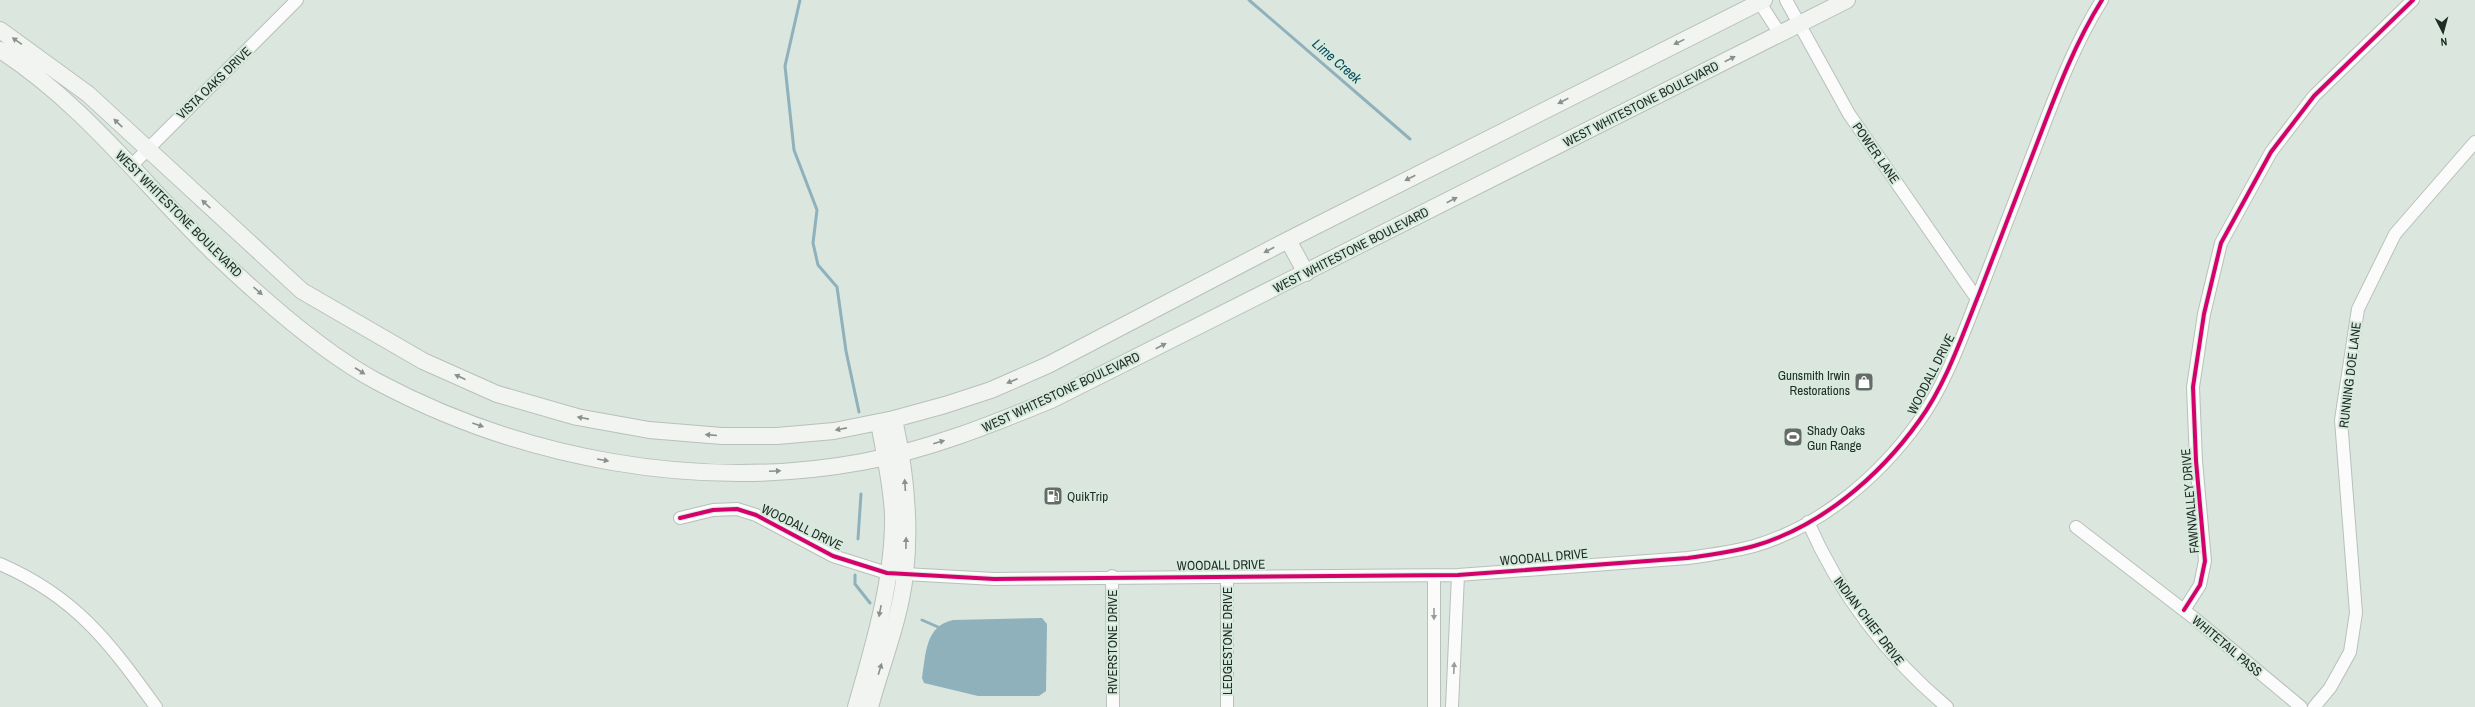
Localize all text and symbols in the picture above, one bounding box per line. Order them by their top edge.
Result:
north arrow [2423,12,2463,52]
water label: Lime Creek [1309,35,1366,88]
text: N [2440,35,2448,49]
one-way arrow [12,37,22,45]
one-way arrow [1674,39,1685,45]
street label: VISTA OAKS DRIVE [173,43,255,123]
one-way arrow [1725,56,1736,62]
street label: WEST WHITESTONE BOULEVARD [1560,57,1722,151]
one-way arrow [1557,98,1569,104]
one-way arrow [113,118,123,127]
street label: POWER LANE [1849,119,1903,187]
street label: WEST WHITESTONE BOULEVARD [112,147,246,281]
one-way arrow [1404,175,1415,181]
one-way arrow [1446,196,1458,203]
one-way arrow [201,199,211,209]
street label: WEST WHITESTONE BOULEVARD [1270,203,1432,297]
one-way arrow [1263,247,1275,253]
one-way arrow [253,287,263,296]
street label: RUNNING DOE LANE [2335,321,2365,429]
street label: WOODALL DRIVE [1903,331,1959,417]
one-way arrow [1155,343,1166,349]
street label: WEST WHITESTONE BOULEVARD [979,348,1143,436]
one-way arrow [355,367,366,375]
place label: Gunsmith Irwin Restorations [1778,367,1850,399]
shop icon: Gunsmith Irwin Restorations [1853,371,1875,393]
one-way arrow [454,374,465,380]
one-way arrow [1006,378,1018,384]
one-way arrow [577,415,589,421]
place label: Shady Oaks Gun Range [1807,422,1865,454]
one-way arrow [472,423,484,429]
sports icon: Shady Oaks Gun Range [1782,426,1804,448]
one-way arrow [835,427,847,433]
one-way arrow [705,432,717,439]
one-way arrow [933,439,945,445]
street label: FAWNVALLEY DRIVE [2177,448,2203,554]
one-way arrow [597,457,609,463]
one-way arrow [769,468,781,475]
one-way arrow [901,479,908,491]
fuel station icon: QuikTrip [1042,485,1064,507]
place label: QuikTrip [1067,488,1108,505]
street label: WOODALL DRIVE [759,500,845,554]
one-way arrow [903,536,909,549]
street label: WOODALL DRIVE [1499,545,1589,569]
street label: WOODALL DRIVE [1177,556,1265,574]
street label: INDIAN CHIEF DRIVE [1830,573,1908,669]
street label: LEDGESTONE DRIVE [1219,587,1236,695]
street label: RIVERSTONE DRIVE [1104,590,1121,694]
one-way arrow [877,605,883,618]
one-way arrow [1431,608,1437,621]
street label: WHITETAIL PASS [2188,612,2266,680]
one-way arrow [1450,662,1457,674]
one-way arrow [877,663,883,675]

